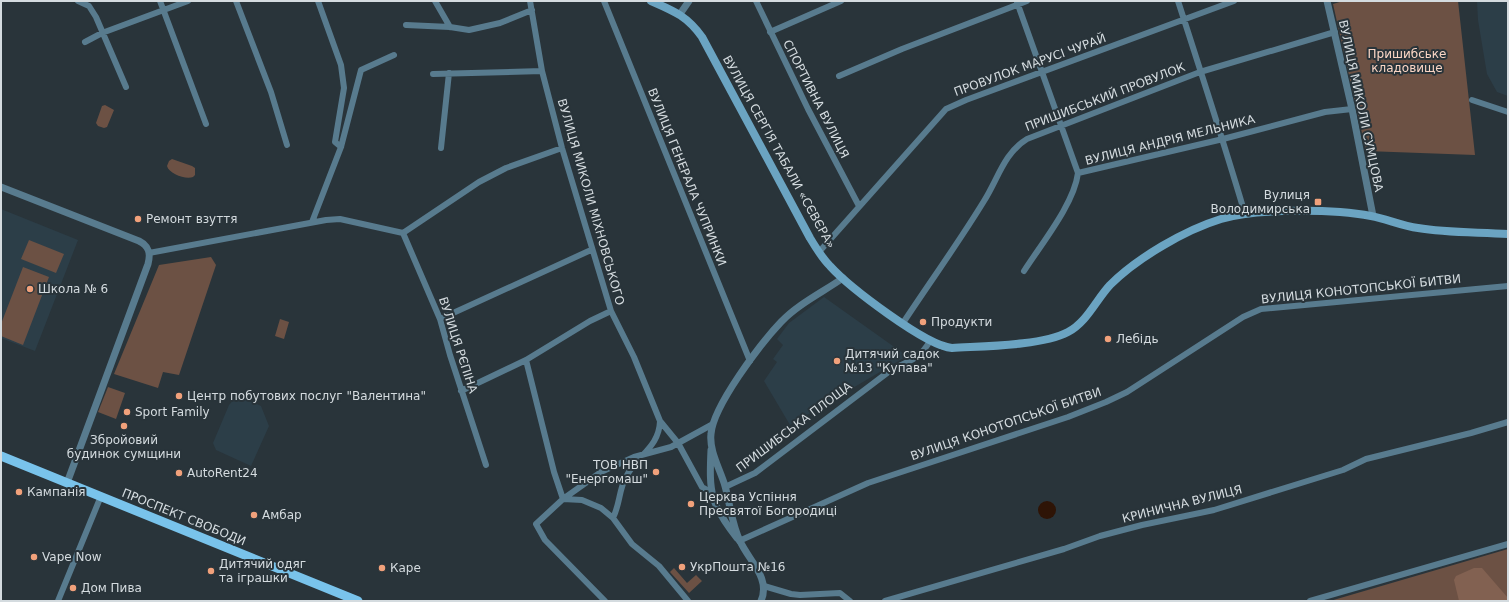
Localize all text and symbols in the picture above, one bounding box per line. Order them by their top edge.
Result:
street label: ВУЛИЦЯ МИКОЛИ СУМЦОВА [1336,19,1386,194]
street label: ПРОВУЛОК МАРУСІ ЧУРАЙ [952,30,1108,99]
street label: СПОРТИВНА ВУЛИЦЯ [780,38,852,160]
park label: Пришибське кладовище [1368,47,1446,75]
street label: ВУЛИЦЯ СЕРГІЯ ТАБАЛИ «СЄВЄРА» [720,53,838,251]
street label: ПРИШИБСЬКИЙ ПРОВУЛОК [1023,59,1188,134]
street label: ВУЛИЦЯ ГЕНЕРАЛА ЧУПРИНКИ [645,86,729,268]
street label: ВУЛИЦЯ МИКОЛИ МІХНОВСЬКОГО [555,97,627,307]
street label: ВУЛИЦЯ АНДРІЯ МЕЛЬНИКА [1084,112,1257,168]
place label: Вулиця Володимирська [1211,188,1310,216]
marker: Вулиця Володимирська [1313,197,1323,207]
place label: Ремонт взуття [146,212,237,226]
marker: Ремонт взуття [133,214,143,224]
street label: ВУЛИЦЯ КОНОТОПСЬКОЇ БИТВИ [1260,271,1462,306]
place label: Школа № 6 [38,282,108,296]
marker: Школа № 6 [25,284,35,294]
street label: ВУЛИЦЯ РЄПІНА [436,295,480,396]
place label: Продукти [931,315,992,329]
marker: Продукти [918,317,928,327]
place label: Лебідь [1116,332,1159,346]
marker: Лебідь [1103,334,1113,344]
place label: Дитячий садок №13 "Купава" [845,347,940,375]
marker: Дитячий садок №13 "Купава" [832,356,842,366]
street label: ПРИШИБСЬКА ПЛОЩА [733,378,855,475]
street label: ВУЛИЦЯ КОНОТОПСЬКОЇ БИТВИ [908,384,1103,463]
place label: Центр побутових послуг "Валентина" [187,389,426,403]
marker: Центр побутових послуг "Валентина" [174,391,184,401]
place label: Sport Family [135,405,210,419]
marker: Sport Family [122,407,132,417]
marker: Збройовий будинок сумщини [119,421,129,431]
place label: Збройовий будинок сумщини [67,433,181,461]
place label: ТОВ НВП "Енергомаш" [566,458,648,486]
place label: AutoRent24 [187,466,258,480]
marker: ТОВ НВП "Енергомаш" [651,467,661,477]
marker: AutoRent24 [174,468,184,478]
street label: КРИНИЧНА ВУЛИЦЯ [1121,482,1243,526]
place label: Кампанія [27,485,86,499]
street label: ПРОСПЕКТ СВОБОДИ [120,486,248,548]
marker: Кампанія [14,487,24,497]
place label: Церква Успіння Пресвятої Богородиці [699,490,837,518]
marker: Церква Успіння Пресвятої Богородиці [686,499,696,509]
place label: Амбар [262,508,302,522]
marker: Амбар [249,510,259,520]
place label: Vape Now [42,550,102,564]
marker: Vape Now [29,552,39,562]
place label: Дитячий одяг та іграшки [219,557,306,585]
place label: УкрПошта №16 [690,560,785,574]
place label: Каре [390,561,421,575]
marker: УкрПошта №16 [677,562,687,572]
marker: Каре [377,563,387,573]
marker: Дитячий одяг та іграшки [206,566,216,576]
place label: Дом Пива [81,581,142,595]
marker: Дом Пива [68,583,78,593]

